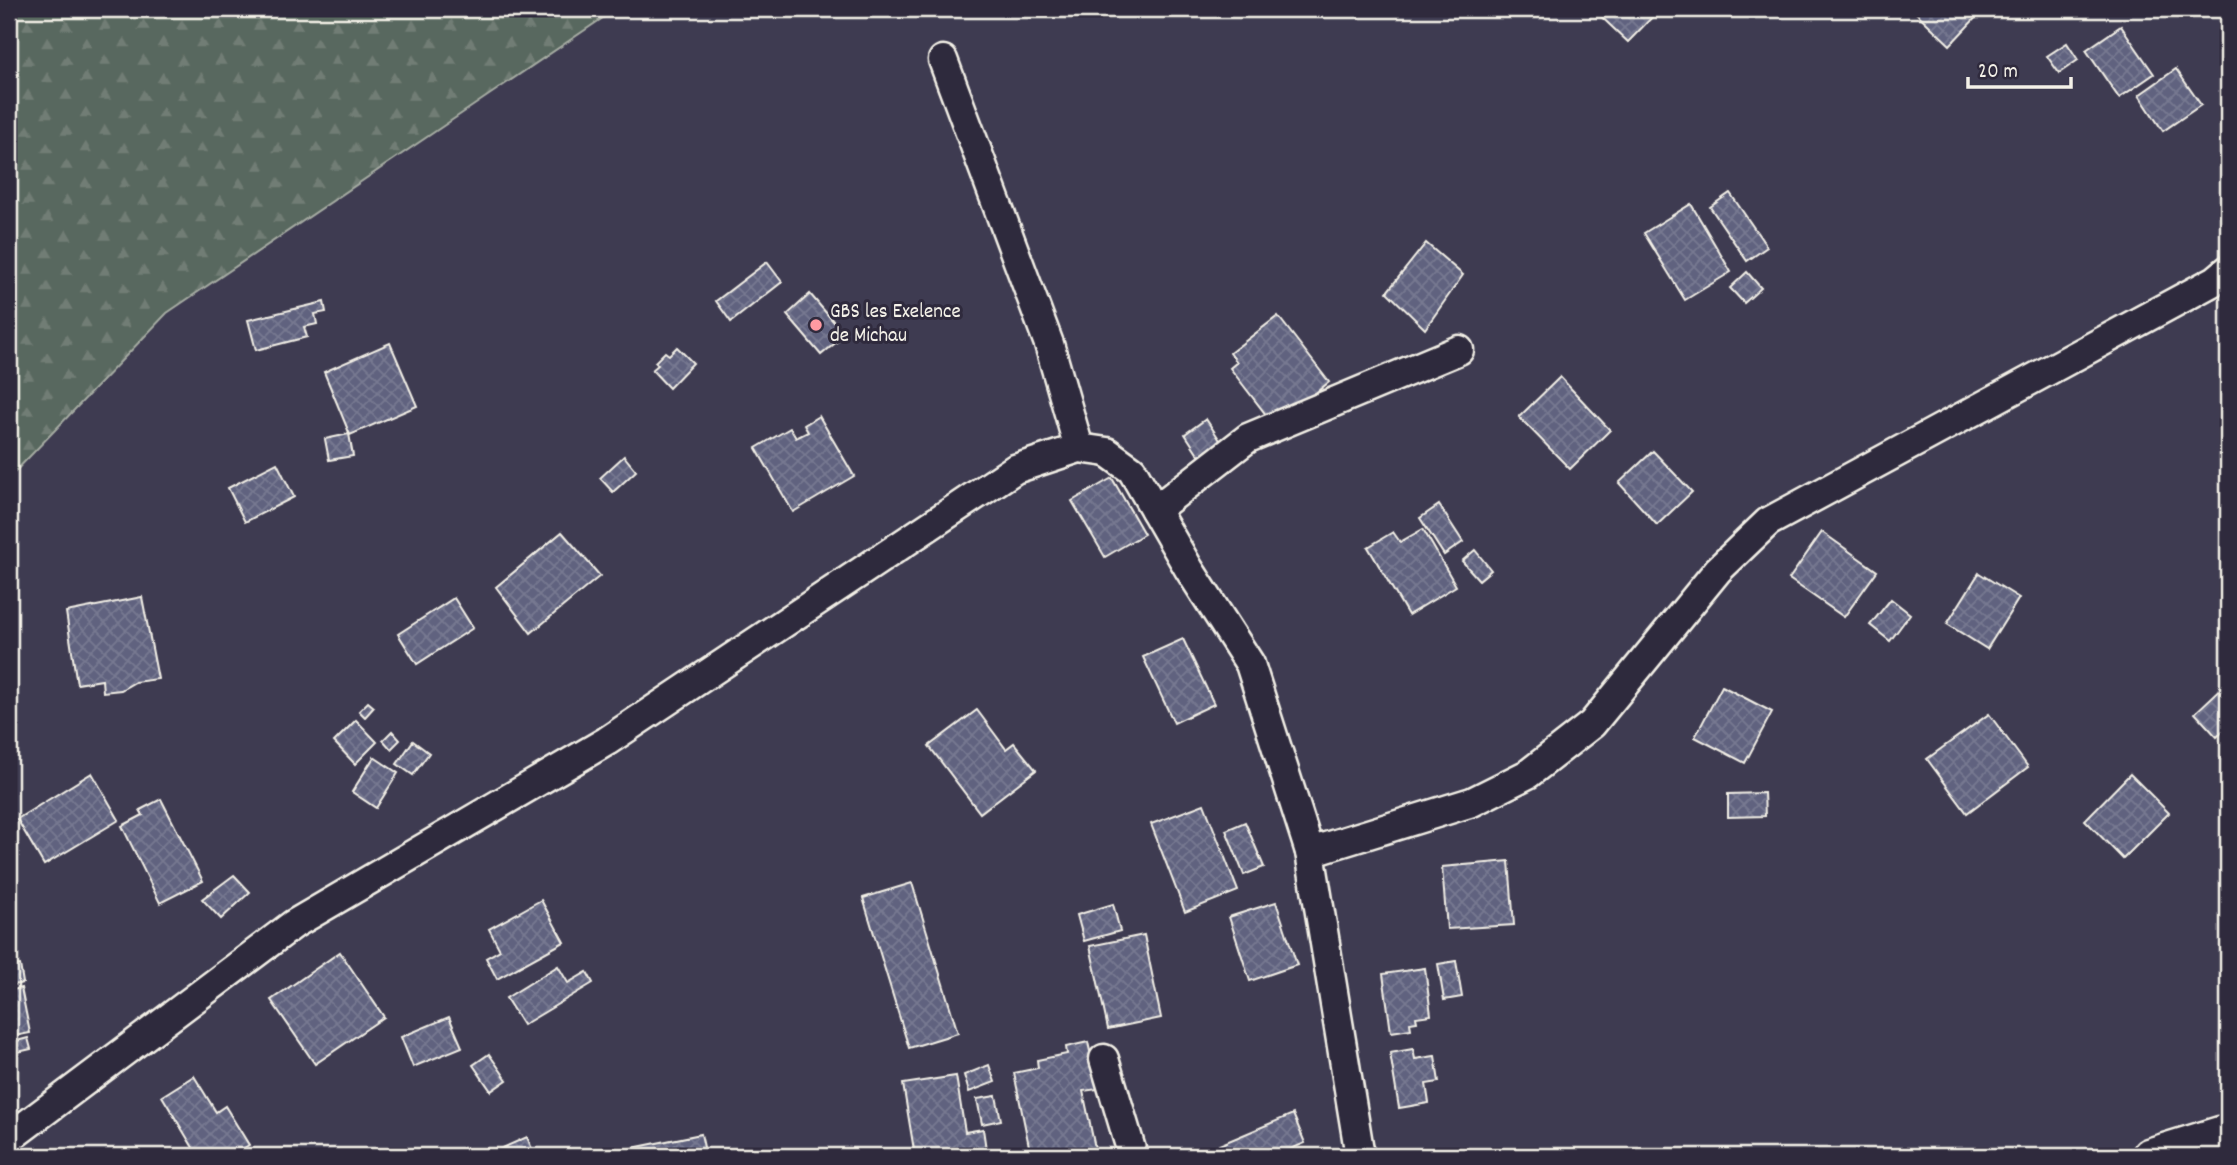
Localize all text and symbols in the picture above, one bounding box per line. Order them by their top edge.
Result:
scale bar [1968,46,2071,90]
text: 20 m [1978,58,2018,88]
place label: GBS les Exelence de Michau [830,298,961,352]
marker: GBS les Exelence de Michau [808,317,824,333]

